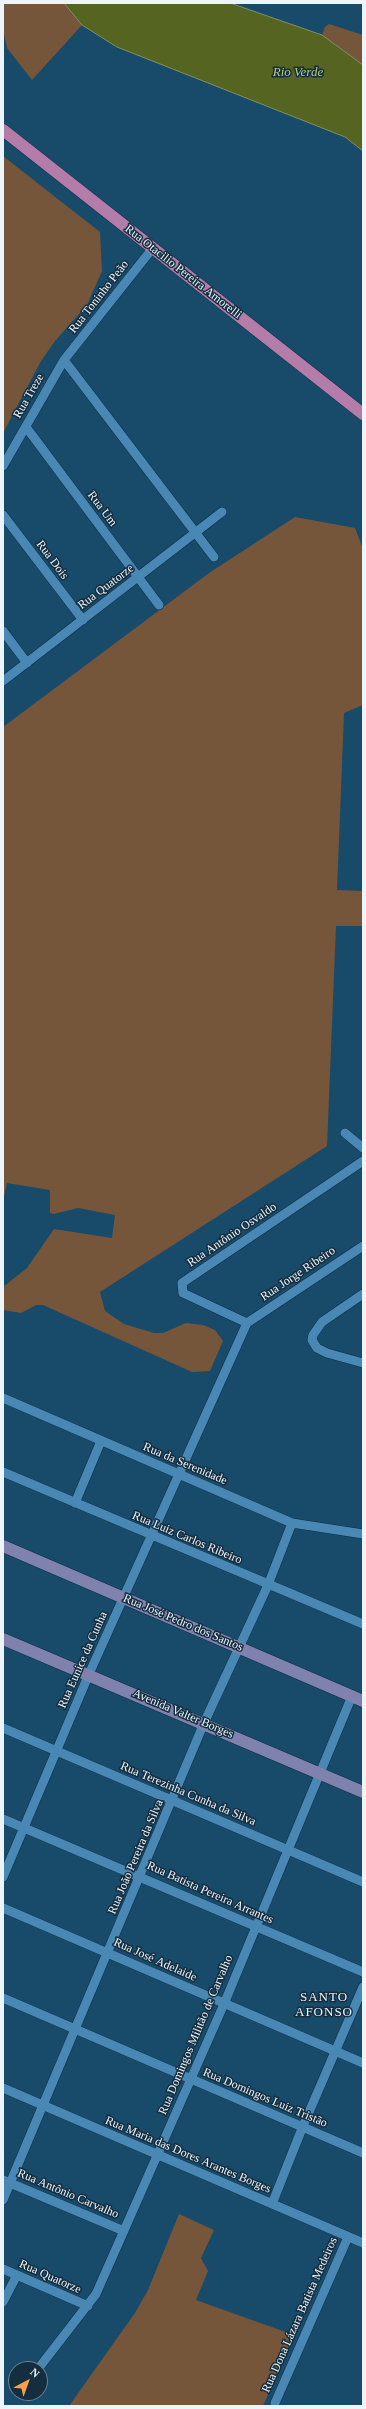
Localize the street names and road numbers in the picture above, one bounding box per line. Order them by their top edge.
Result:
street label: Rua Otacilio Pereira Amorelli [122,222,244,322]
street label: Rua Toninho Peão [66,258,132,336]
street label: Rua Treze [10,371,48,421]
street label: Rua Um [84,489,120,529]
street label: Rua Dois [33,538,71,582]
street label: Rua Quatorze [75,561,137,613]
street label: Rua Antônio Osvaldo [185,1200,279,1270]
street label: Rua Jorge Ribeiro [258,1244,338,1304]
street label: Rua da Serenidade [141,1440,229,1488]
street label: Rua Luiz Carlos Ribeiro [130,1508,244,1568]
street label: Rua José Pedro dos Santos [121,1591,245,1655]
street label: Rua Eunice da Cunha [55,1609,111,1711]
street label: Avenida Valter Borges [130,1686,236,1742]
street label: Rua Terezinha Cunha da Silva [118,1759,258,1829]
street label: Rua João Pereira da Silva [105,1797,167,1917]
street label: Rua Batista Pereira Arrantes [145,1859,275,1927]
street label: Rua José Adelaide [111,1935,199,1985]
street label: Rua Domingos Militão de Carvalho [156,1953,236,2117]
street label: Rua Domingos Luiz Tristão [201,2065,329,2131]
street label: Rua Maria das Dores Arantes Borges [103,2113,273,2197]
street label: Rua Antônio Carvalho [15,2166,121,2222]
street label: Rua Dona Lázara Batista Medeiros [259,2235,341,2395]
street label: Rua Quatorze [17,2257,83,2297]

